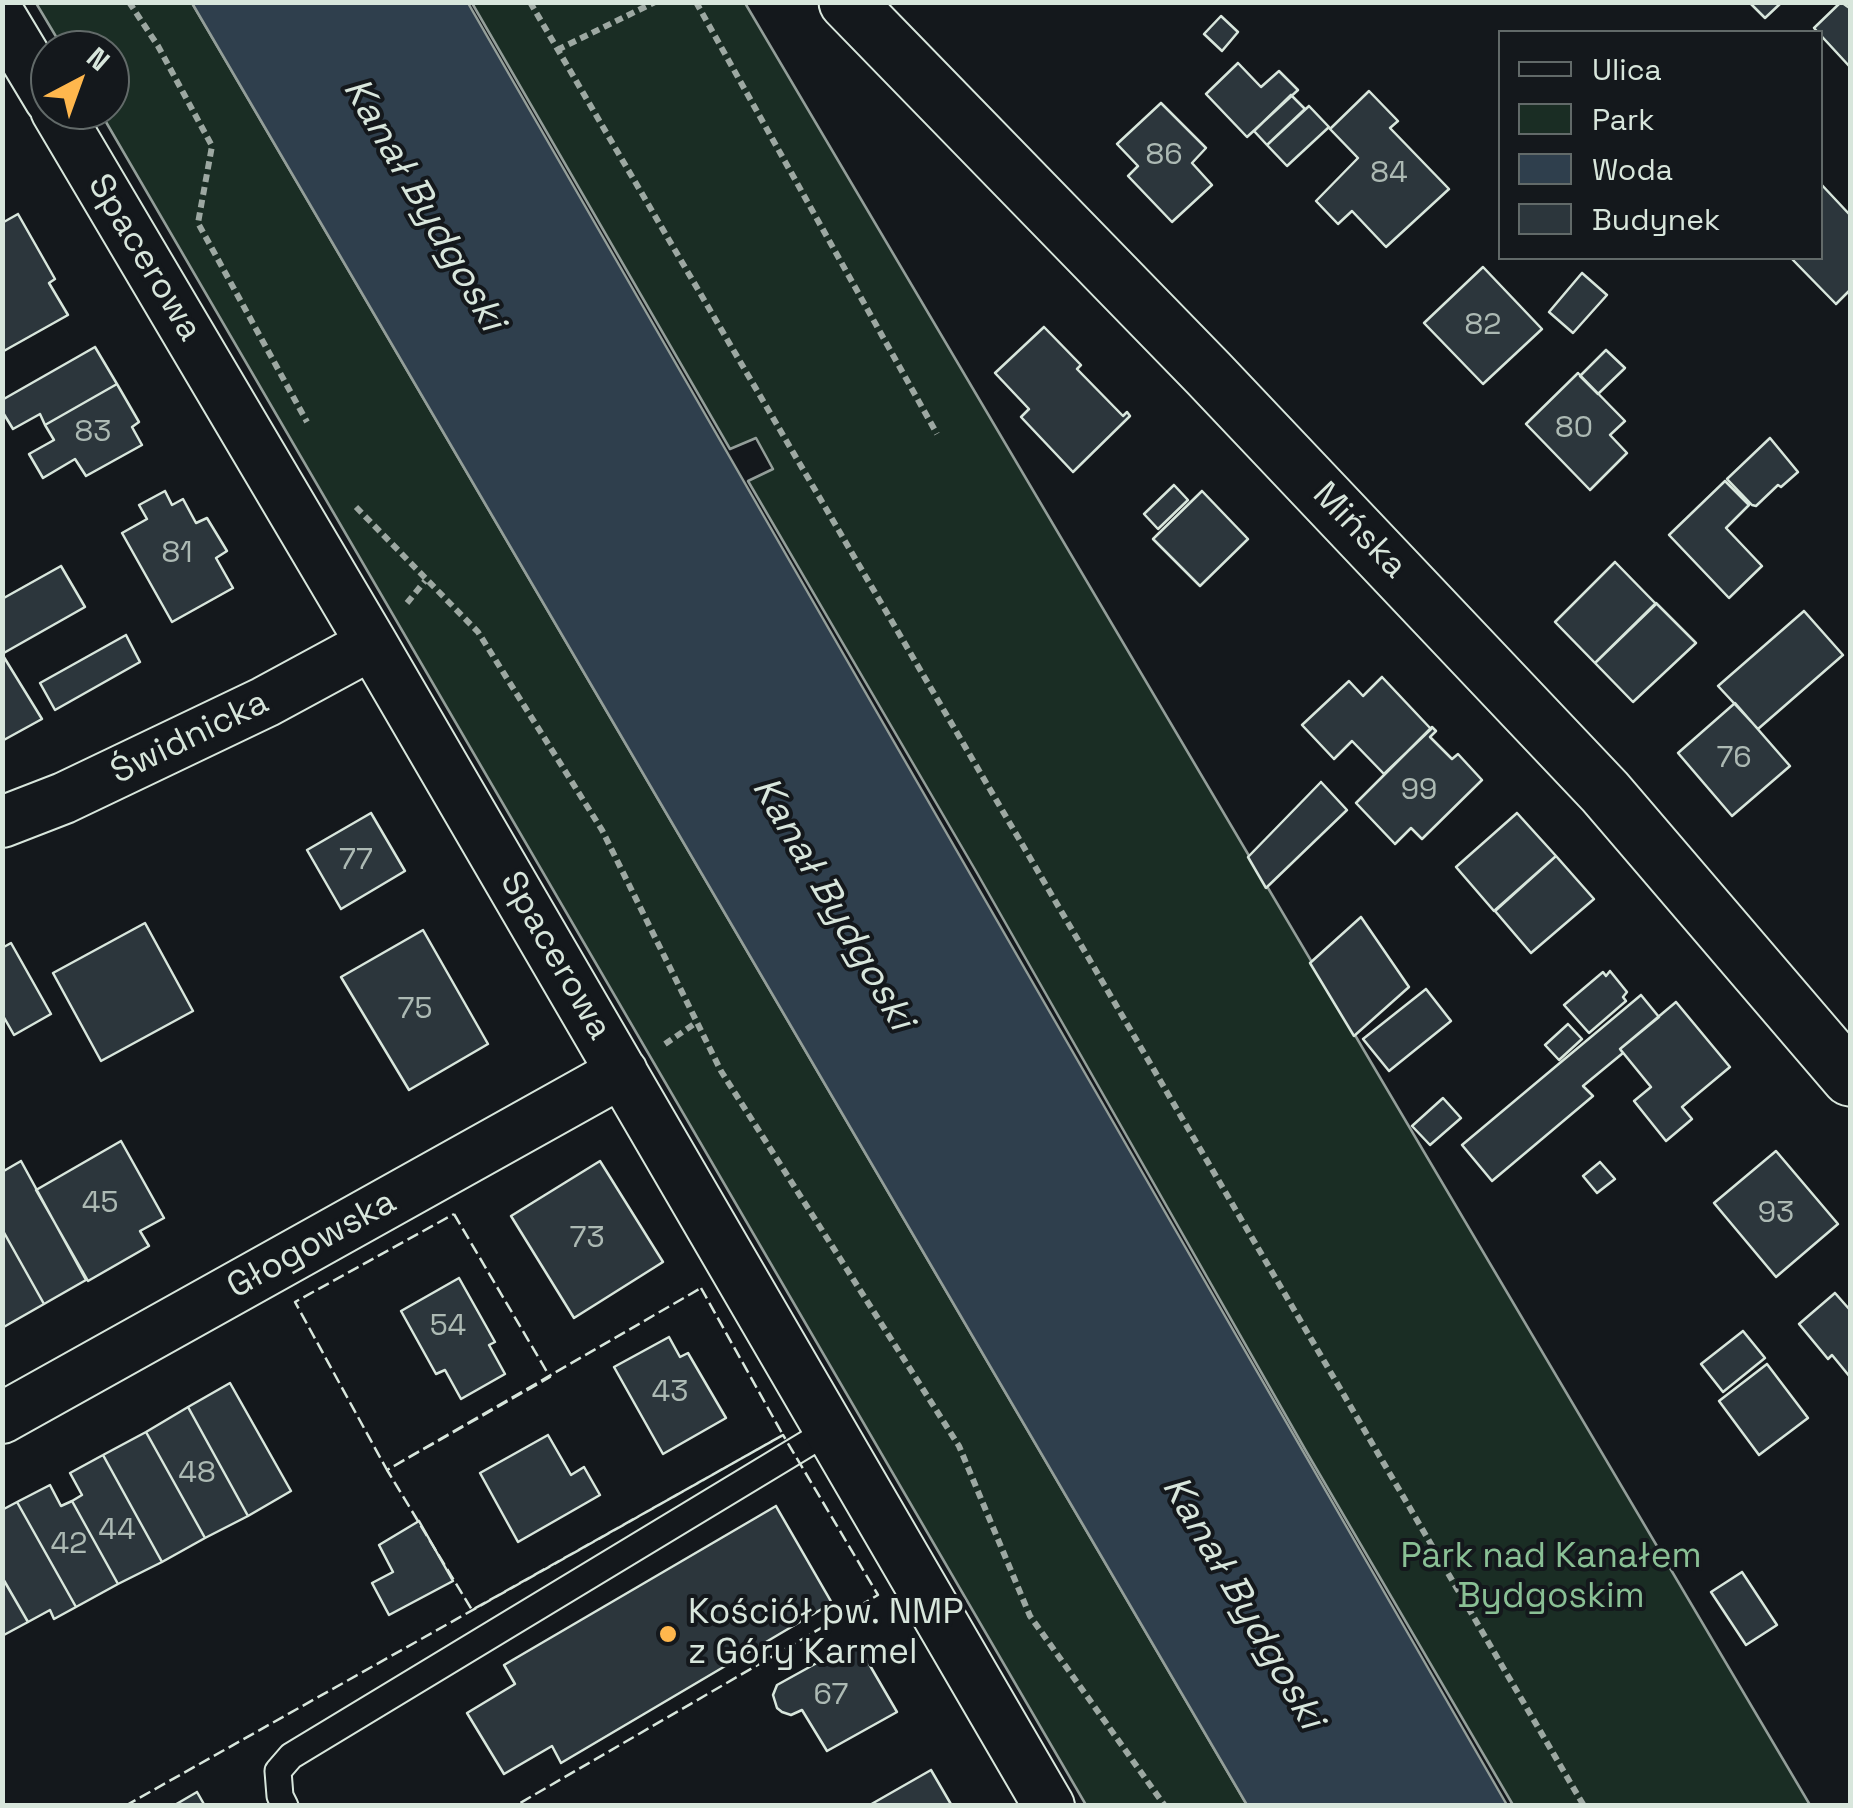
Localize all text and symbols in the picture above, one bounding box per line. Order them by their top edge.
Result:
north arrow [30,30,130,130]
legend [1498,30,1823,260]
text: N [79,39,117,79]
text: Ulica [1592,50,1662,89]
water label: Kanał Bydgoski [332,71,514,339]
text: Park [1592,100,1654,139]
house number: 86 [1145,138,1183,174]
text: Woda [1592,150,1673,189]
house number: 84 [1370,156,1408,192]
street label: Spacerowa [78,167,210,349]
text: Budynek [1592,200,1720,239]
house number: 82 [1465,308,1501,344]
house number: 80 [1555,411,1593,447]
house number: 83 [75,415,111,451]
street label: Mińska [1303,474,1415,588]
house number: 81 [161,536,193,572]
street label: Świdnicka [104,682,276,794]
house number: 76 [1716,741,1752,777]
water label: Kanał Bydgoski [741,770,923,1038]
house number: 99 [1401,773,1437,809]
house number: 77 [339,843,373,879]
street label: Spacerowa [490,865,620,1047]
house number: 75 [398,992,432,1028]
street label: Głogowska [220,1181,404,1309]
house number: 45 [82,1186,118,1222]
house number: 93 [1758,1196,1794,1232]
house number: 73 [569,1221,605,1257]
house number: 54 [430,1309,466,1345]
house number: 43 [652,1375,688,1411]
house number: 48 [178,1456,216,1492]
water label: Kanał Bydgoski [1151,1469,1333,1737]
house number: 44 [98,1513,136,1549]
house number: 42 [51,1527,87,1563]
park label: Park nad Kanałem Bydgoskim [1401,1537,1701,1619]
place label: Kościół pw. NMP z Góry Karmel [688,1593,963,1675]
marker: Kościół pw. NMP z Góry Karmel [657,1623,679,1645]
house number: 67 [814,1678,848,1714]

